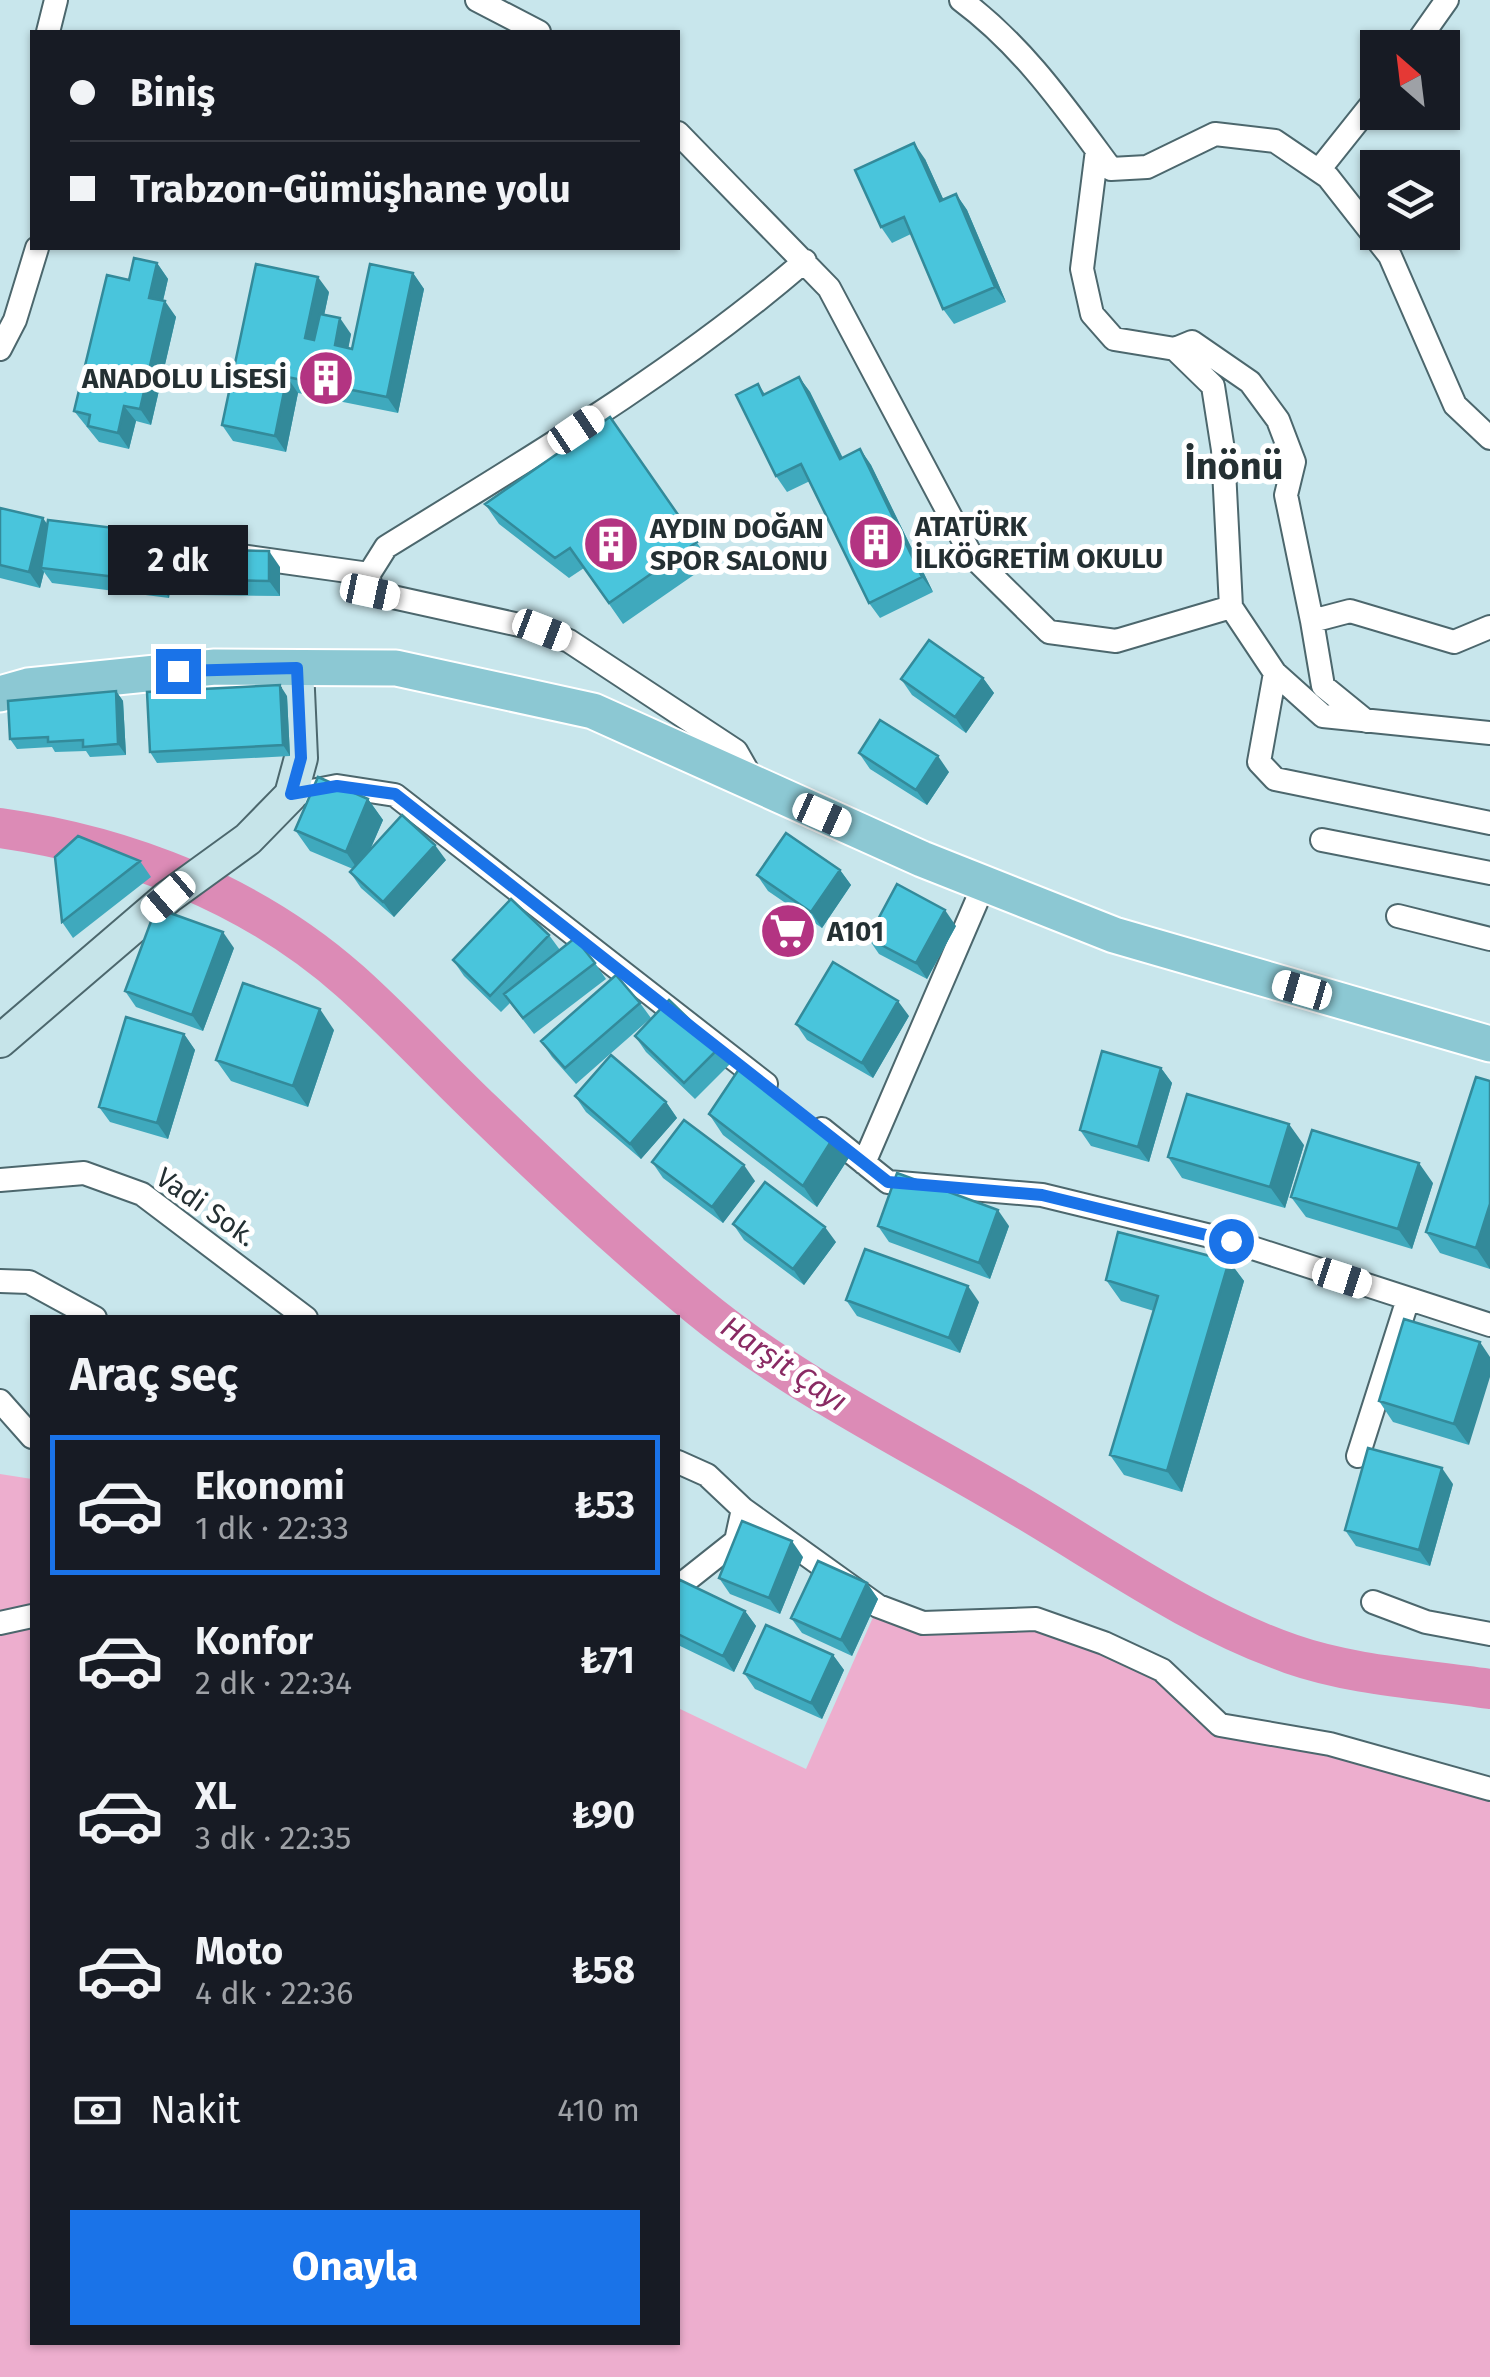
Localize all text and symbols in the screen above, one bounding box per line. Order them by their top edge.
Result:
north arrow [1360,30,1460,130]
map controls [1360,30,1460,250]
text: Biniş [130,70,215,116]
button: layers [1360,150,1460,250]
text: Trabzon-Gümüşhane yolu [130,166,571,212]
building icon: ANADOLU LİSESİ [296,348,356,408]
place label: ANADOLU LİSESİ [81,362,287,395]
car [543,401,609,459]
district label: İnönü [1185,443,1283,489]
place label: ATATÜRK İLKÖGRETİM OKULU [914,510,1163,575]
place label: AYDIN DOĞAN SPOR SALONU [649,512,828,577]
building icon: ATATÜRK İLKÖGRETİM OKULU [846,512,906,572]
building icon: AYDIN DOĞAN SPOR SALONU [581,514,641,574]
callout: 2 dk [108,526,248,596]
text: 2 dk [148,541,209,579]
car [338,571,402,613]
car [509,605,575,655]
route end [156,649,201,694]
car [788,789,856,841]
car [136,866,200,928]
supermarket icon: A101 [758,901,818,961]
place label: A101 [826,915,884,948]
car [1269,967,1335,1013]
street label: Vadi Sok. [150,1161,262,1253]
route start [1209,1219,1254,1264]
car [1309,1254,1375,1302]
water label: Harşit Çayı [714,1309,854,1419]
text: Araç seç [70,1348,238,1402]
icon: car [75,1460,165,1550]
text: Ekonomi [195,1463,345,1509]
text: ₺53 [574,1482,635,1528]
text: 1 dk · 22:33 [195,1509,349,1547]
icon: car [75,1615,165,1705]
text: Konfor [195,1618,313,1664]
text: ₺71 [580,1637,635,1683]
text: 2 dk · 22:34 [195,1664,352,1702]
icon: car [75,1770,165,1860]
text: XL [195,1773,237,1819]
text: ₺90 [572,1792,635,1838]
text: 3 dk · 22:35 [195,1819,351,1857]
icon: car [75,1925,165,2015]
text: Moto [195,1928,283,1974]
text: ₺58 [572,1947,635,1993]
text: 4 dk · 22:36 [195,1974,353,2012]
icon: cash [70,2083,125,2138]
text: Nakit [150,2087,241,2133]
text: 410 m [557,2091,640,2129]
button: Onayla [70,2210,640,2325]

